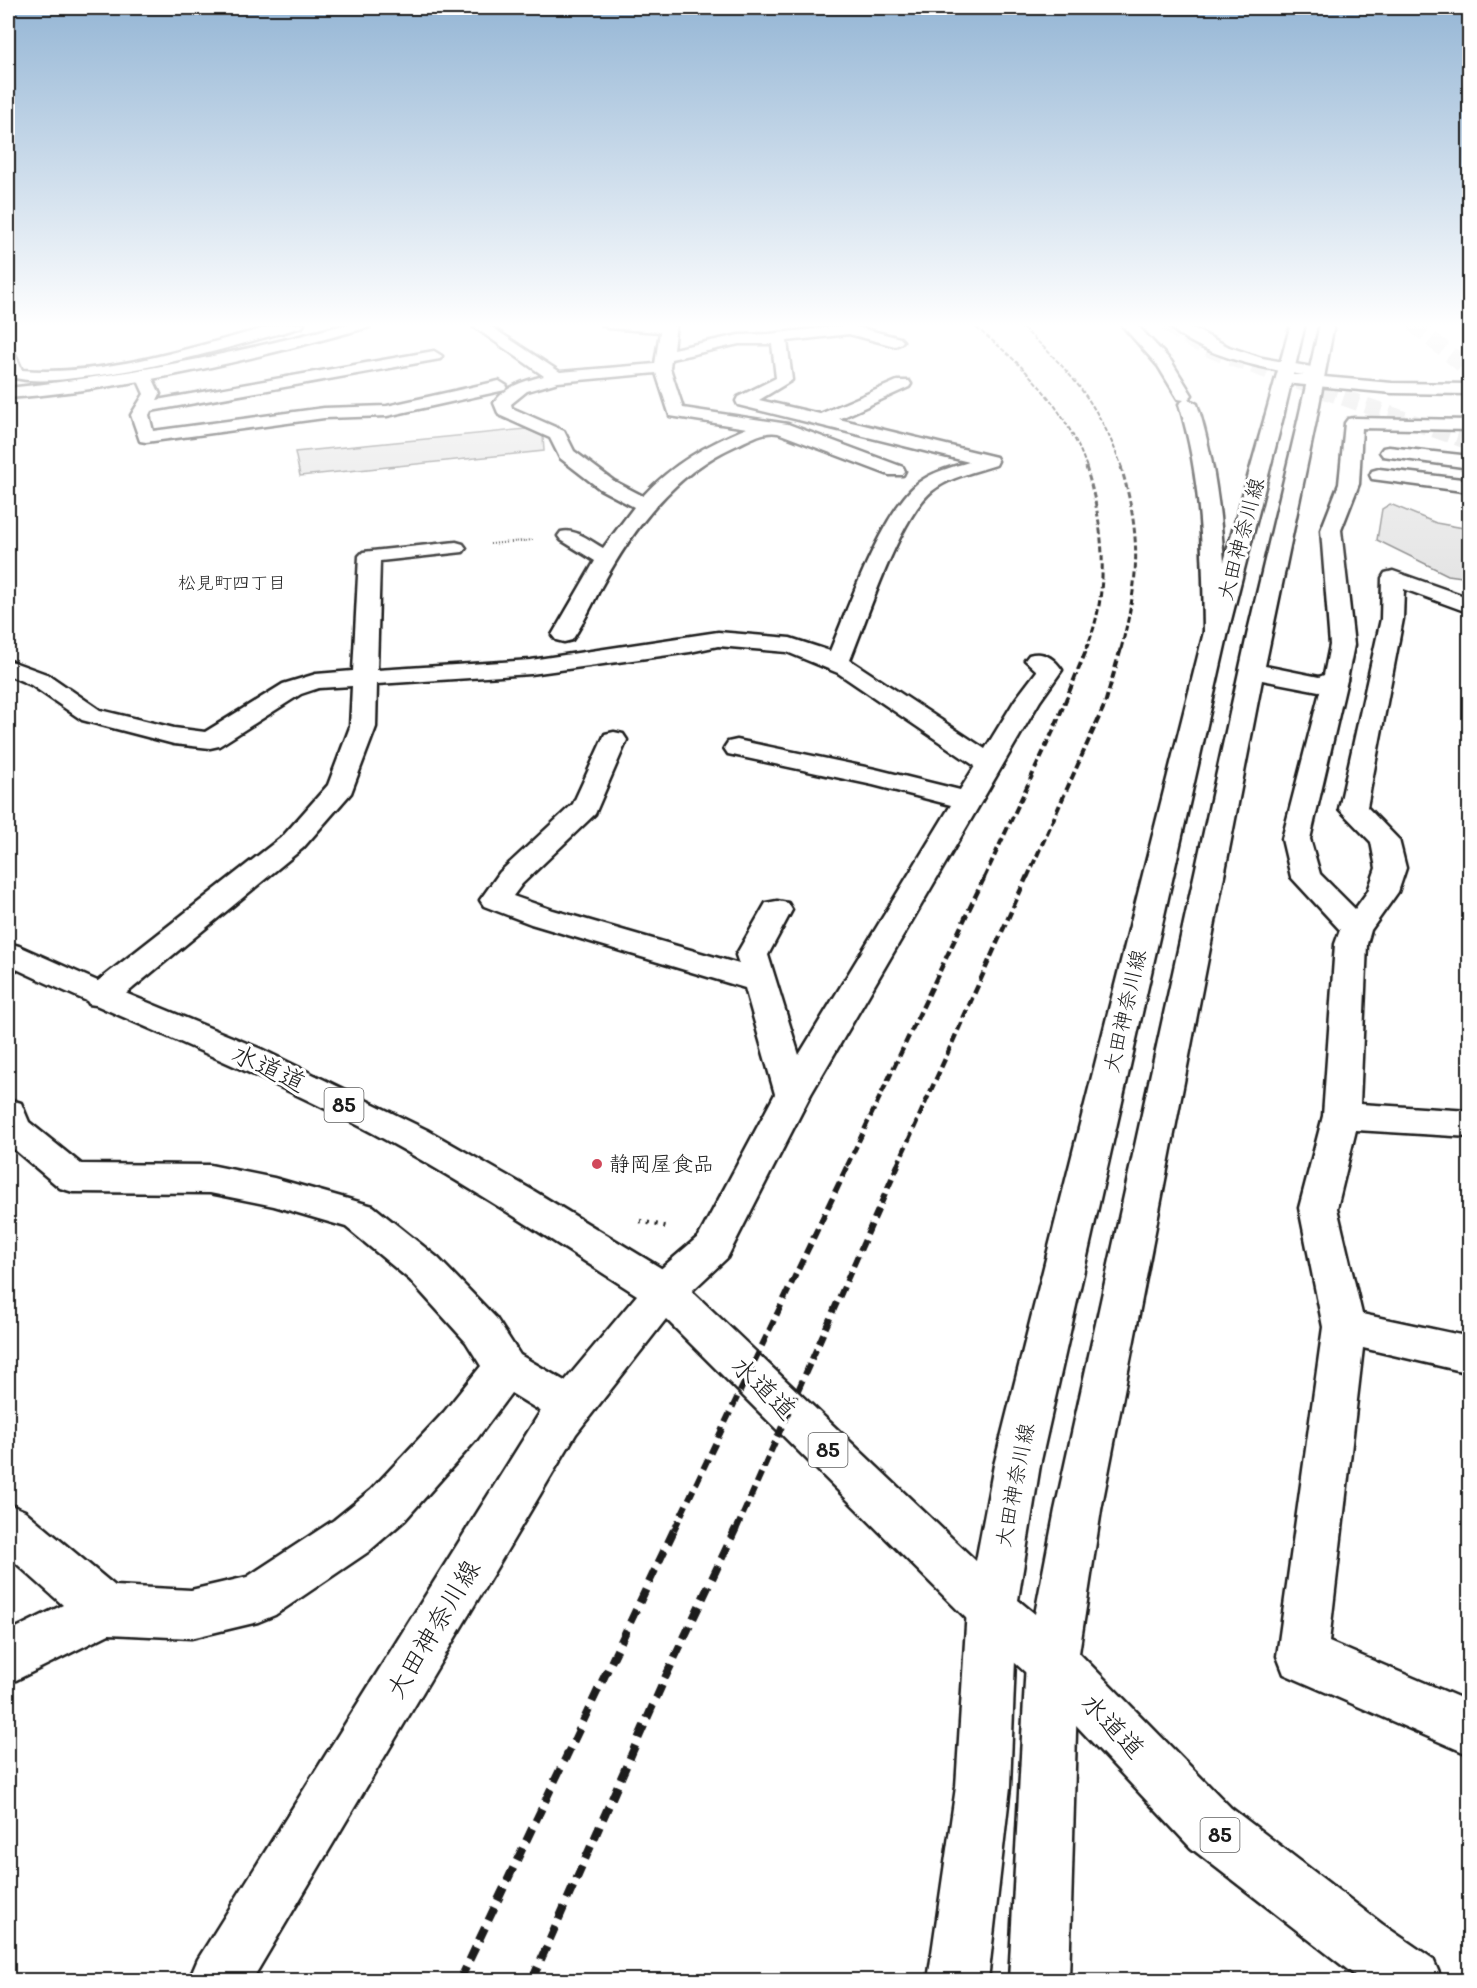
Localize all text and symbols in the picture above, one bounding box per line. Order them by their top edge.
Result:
street label: 大田神奈川線 [1210,474,1269,603]
district label: 松見町四丁目 [178,570,286,594]
street label: 大田神奈川線 [1096,946,1151,1075]
street label: 水道道 [227,1035,312,1099]
road number: 85 [324,1088,364,1122]
place label: 静岡屋食品 [609,1149,714,1176]
marker: 静岡屋食品 [590,1157,604,1171]
street label: 水道道 [725,1348,805,1427]
street label: 大田神奈川線 [988,1420,1039,1549]
road number: 85 [808,1433,848,1467]
street label: 大田神奈川線 [377,1553,487,1704]
street label: 水道道 [1074,1685,1153,1765]
road number: 85 [1200,1818,1240,1852]

